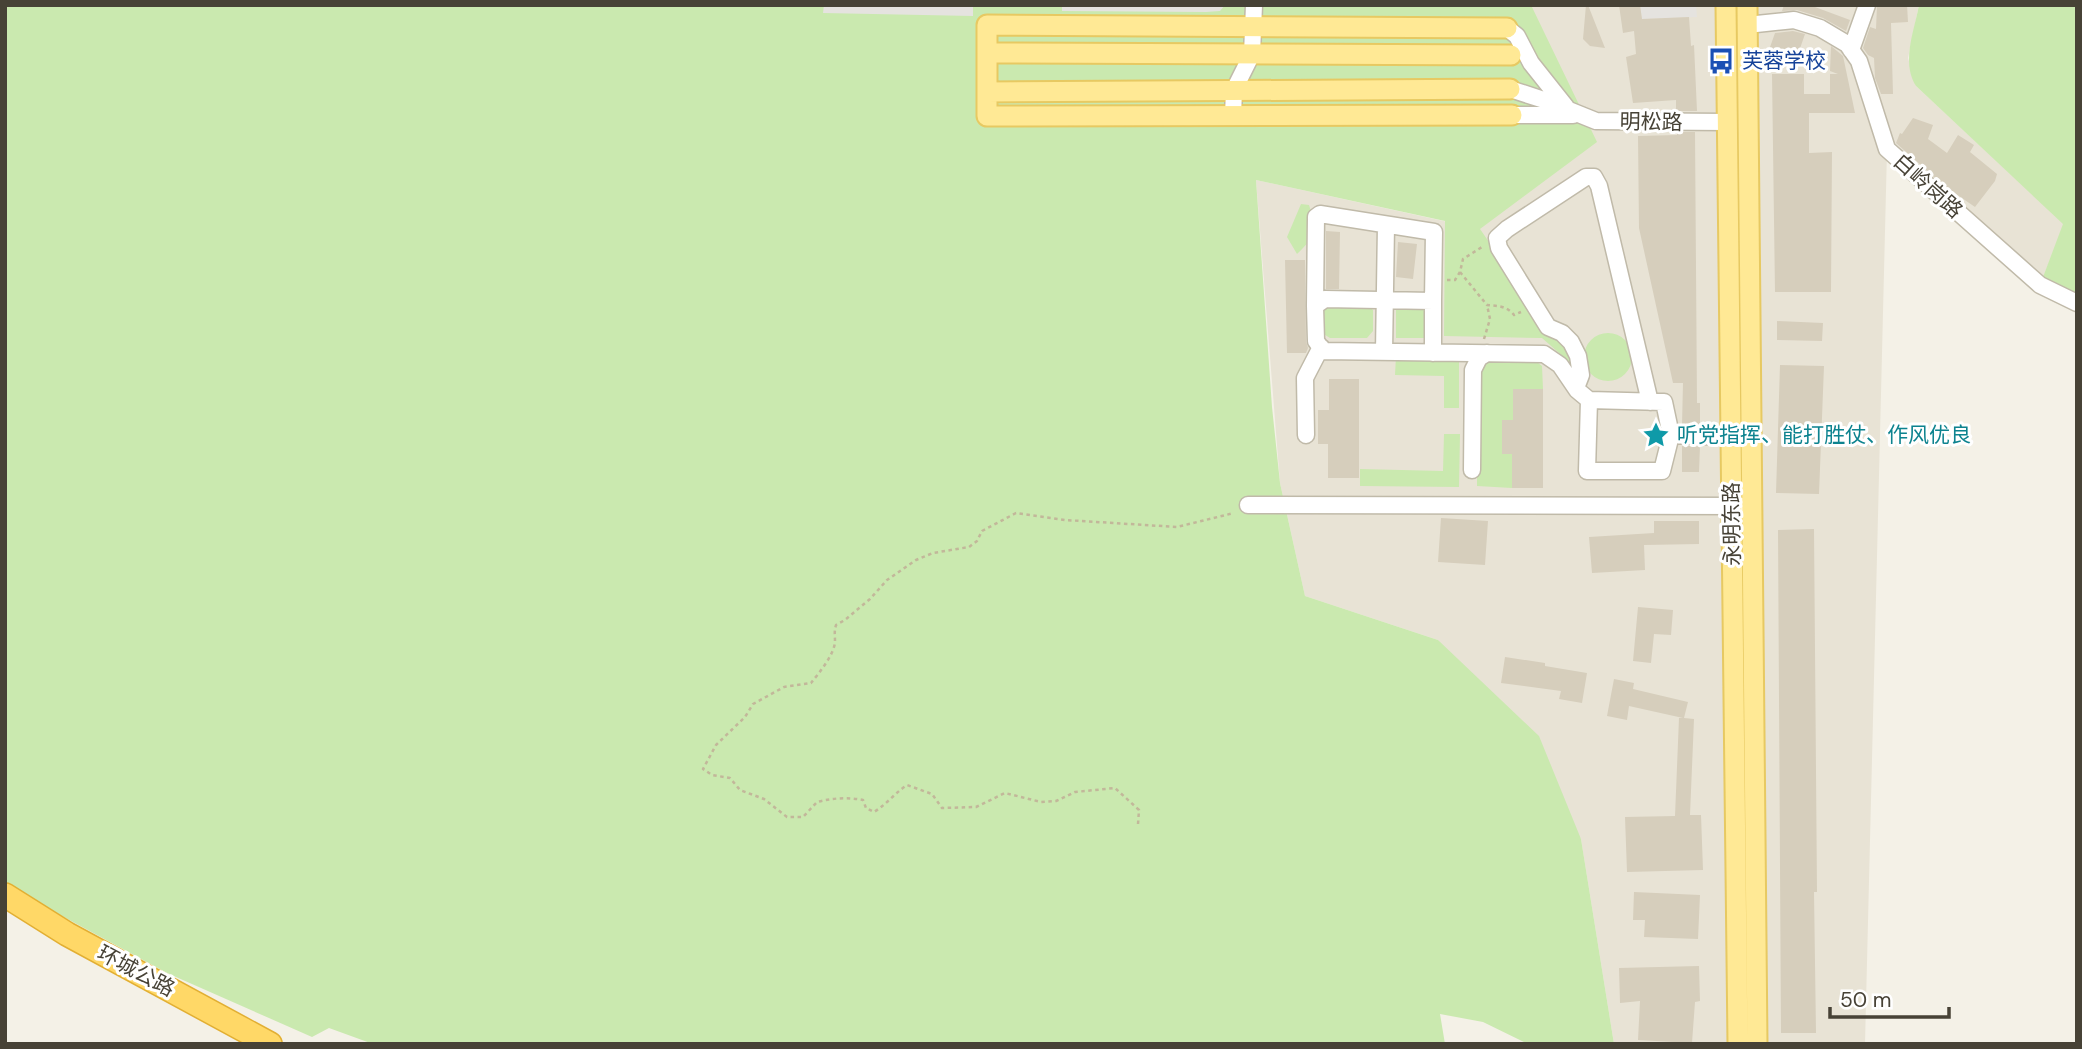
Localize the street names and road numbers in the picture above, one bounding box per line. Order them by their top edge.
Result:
street label: 明松路 [1619,107,1683,137]
street label: 白岭岗路 [1887,147,1969,225]
street label: 永明东路 [1717,482,1747,566]
street label: 环城公路 [92,939,180,1003]

